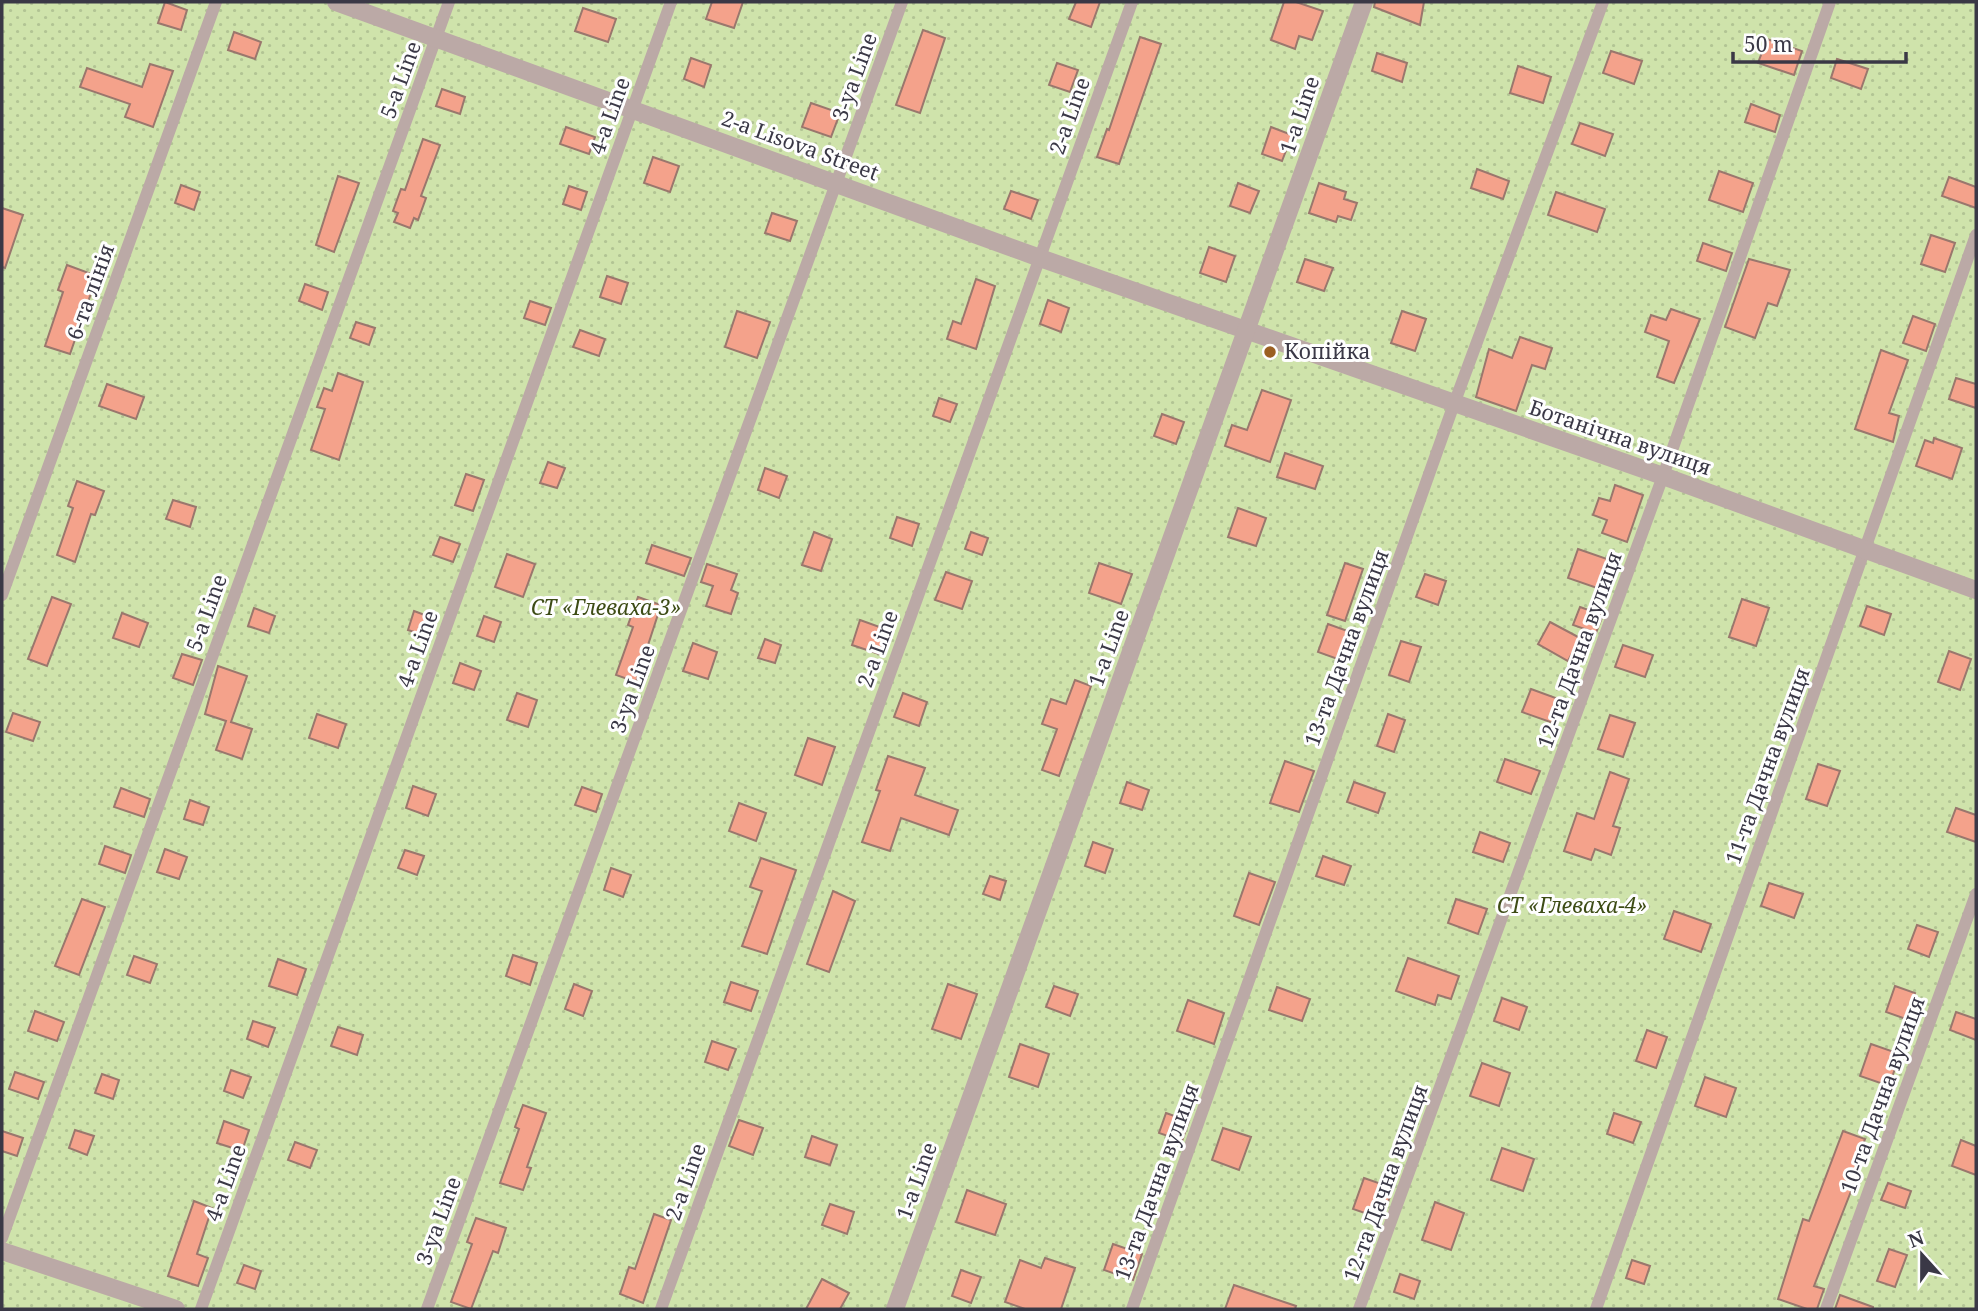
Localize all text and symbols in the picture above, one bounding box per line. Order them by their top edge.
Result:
scale bar [1733,21,1906,65]
street label: 3-ya Line [825,29,883,125]
text: 50 m [1744,30,1793,58]
street label: 5-a Line [373,37,427,122]
street label: 1-a Line [1273,72,1325,157]
street label: 4-a Line [582,73,636,158]
street label: 2-a Line [1042,73,1096,158]
street label: 2-a Lisova Street [718,104,883,186]
street label: 6-та лінія [60,240,120,344]
place label: Копійка [1284,337,1371,365]
marker: Копійка [1262,344,1278,360]
street label: Ботанічна вулиця [1525,393,1715,481]
street label: 13-та Дачна вулиця [1297,545,1395,750]
street label: 12-та Дачна вулиця [1530,547,1628,752]
street label: 5-a Line [179,570,233,655]
park label: СТ «Глеваха-3» [531,593,681,621]
street label: 1-a Line [1081,605,1135,690]
street label: 4-a Line [390,606,444,691]
street label: 2-a Line [850,606,904,691]
street label: 3-ya Line [603,641,661,737]
street label: 11-та Дачна вулиця [1718,663,1816,868]
park label: СТ «Глеваха-4» [1497,891,1647,919]
street label: 10-та Дачна вулиця [1833,992,1931,1197]
street label: 13-та Дачна вулиця [1107,1079,1205,1284]
street label: 12-та Дачна вулиця [1336,1080,1434,1285]
street label: 1-a Line [889,1138,943,1223]
street label: 2-a Line [658,1139,712,1224]
street label: 4-a Line [198,1140,252,1225]
street label: 3-ya Line [409,1173,467,1269]
north arrow [1887,1220,1957,1290]
text: N [1904,1224,1928,1254]

